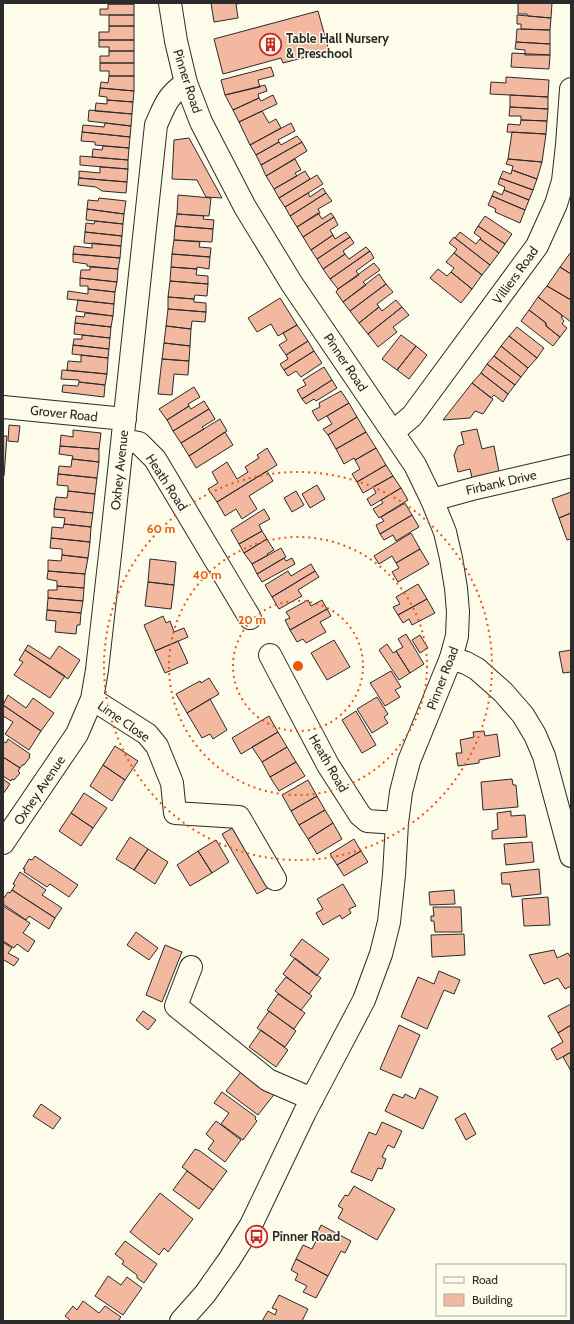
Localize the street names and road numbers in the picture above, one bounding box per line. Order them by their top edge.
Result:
street label: Pinner Road [170,47,206,115]
street label: Villiers Road [489,243,541,307]
street label: Pinner Road [321,330,371,394]
street label: Grover Road [29,402,99,424]
street label: Oxhey Avenue [107,429,131,511]
street label: Heath Road [143,451,191,513]
street label: Firbank Drive [464,466,538,498]
street label: Pinner Road [423,644,461,712]
street label: Lime Close [95,697,154,745]
street label: Heath Road [306,731,352,795]
street label: Oxhey Avenue [10,752,68,828]

